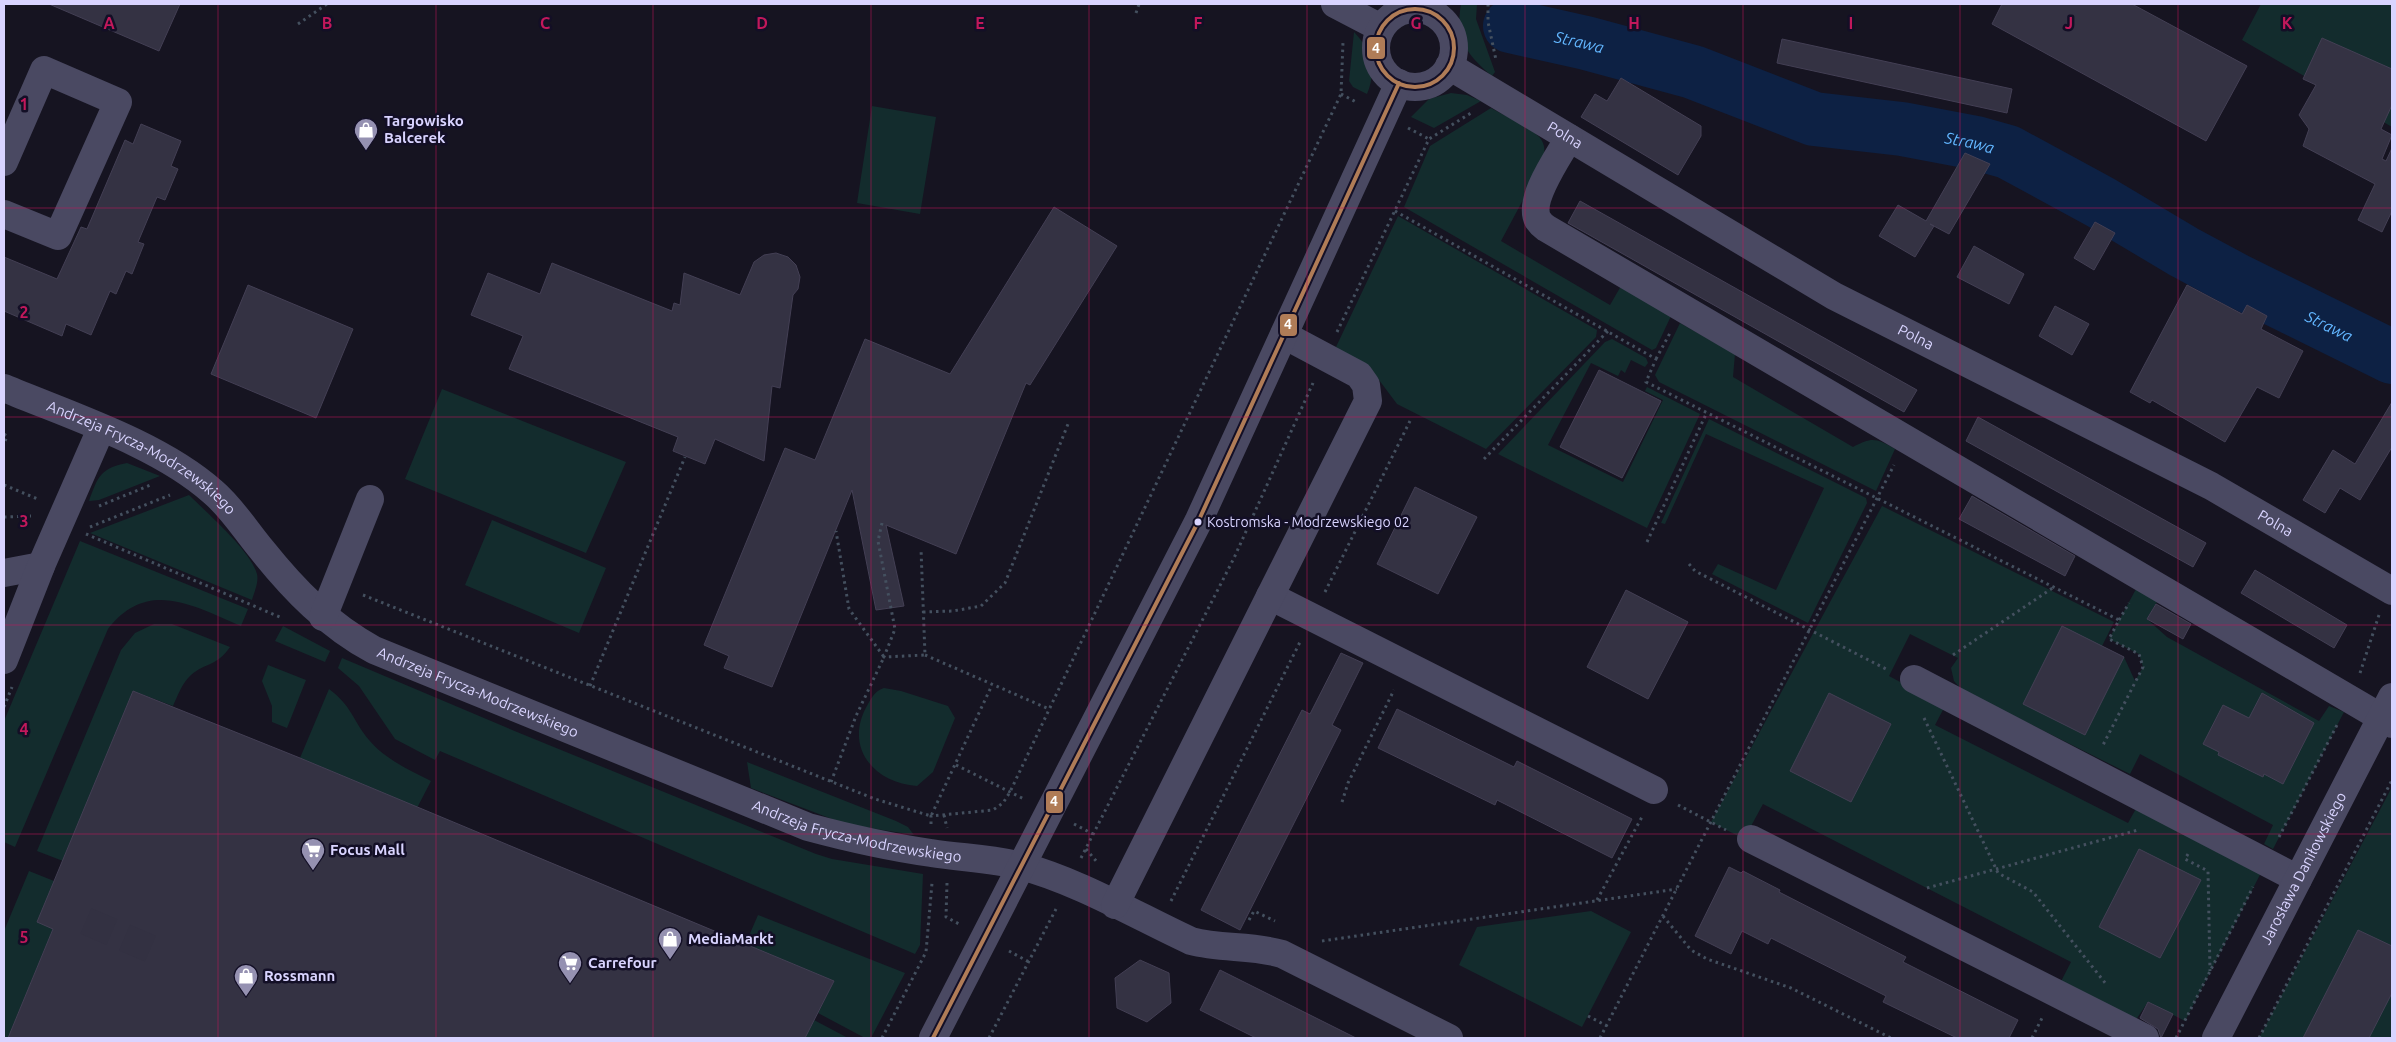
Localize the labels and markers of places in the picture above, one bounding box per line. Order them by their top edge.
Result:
place label: Targowisko Balcerek [384,112,464,146]
shop icon: Targowisko Balcerek [353,117,379,151]
place label: Kostromska - Modrzewskiego 02 [1207,514,1410,530]
marker: Kostromska - Modrzewskiego 02 [1193,517,1203,527]
supermarket icon: Focus Mall [300,837,326,871]
place label: Focus Mall [330,841,405,858]
shop icon: MediaMarkt [657,926,683,960]
place label: MediaMarkt [688,930,774,947]
supermarket icon: Carrefour [557,950,583,984]
place label: Carrefour [588,954,658,971]
shop icon: Rossmann [233,963,259,997]
place label: Rossmann [264,967,335,984]

